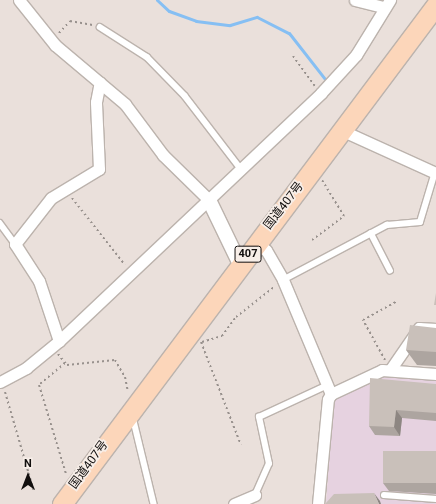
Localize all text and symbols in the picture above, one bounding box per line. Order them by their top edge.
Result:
street label: 国道407号 [261,179,307,233]
road number: 407 [234,245,262,263]
street label: 国道407号 [67,438,111,492]
north arrow [8,456,48,496]
text: N [24,457,32,470]

